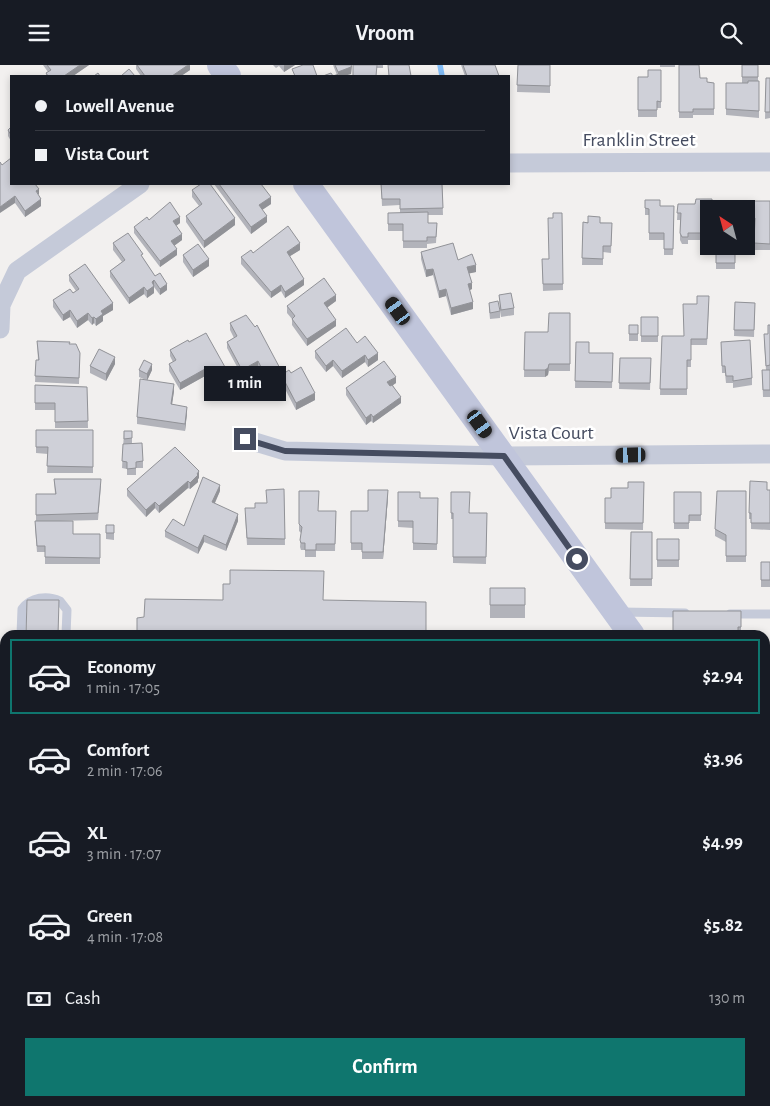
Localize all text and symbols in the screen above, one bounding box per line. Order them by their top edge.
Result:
icon: menu [25,19,53,47]
icon: search [717,19,745,47]
text: Vroom [356,22,414,44]
text: Lowell Avenue [65,97,174,116]
street label: Franklin Street [582,130,696,150]
text: Vista Court [65,145,149,164]
north arrow [700,200,755,255]
map controls [700,200,755,255]
car [383,294,412,328]
callout: 1 min [204,367,286,401]
text: 1 min [228,375,262,391]
car [465,407,494,441]
street label: Vista Court [508,423,594,443]
route end [234,428,256,450]
car [615,447,646,463]
route start [566,548,588,570]
icon: car [27,654,72,699]
text: Economy [87,658,156,677]
text: $2.94 [702,667,743,686]
text: 1 min · 17:05 [87,680,160,696]
icon: car [27,737,72,782]
text: Comfort [87,741,149,760]
text: $3.96 [704,750,743,769]
text: 2 min · 17:06 [87,763,163,779]
icon: car [27,820,72,865]
text: XL [87,824,107,843]
text: $4.99 [702,833,743,852]
text: 3 min · 17:07 [87,846,161,862]
icon: car [27,903,72,948]
text: Green [87,907,133,926]
text: $5.82 [704,916,743,935]
text: 4 min · 17:08 [87,929,163,945]
icon: cash [25,985,53,1013]
text: Cash [65,989,101,1008]
text: 130 m [709,990,745,1006]
button: Confirm [25,1038,745,1096]

